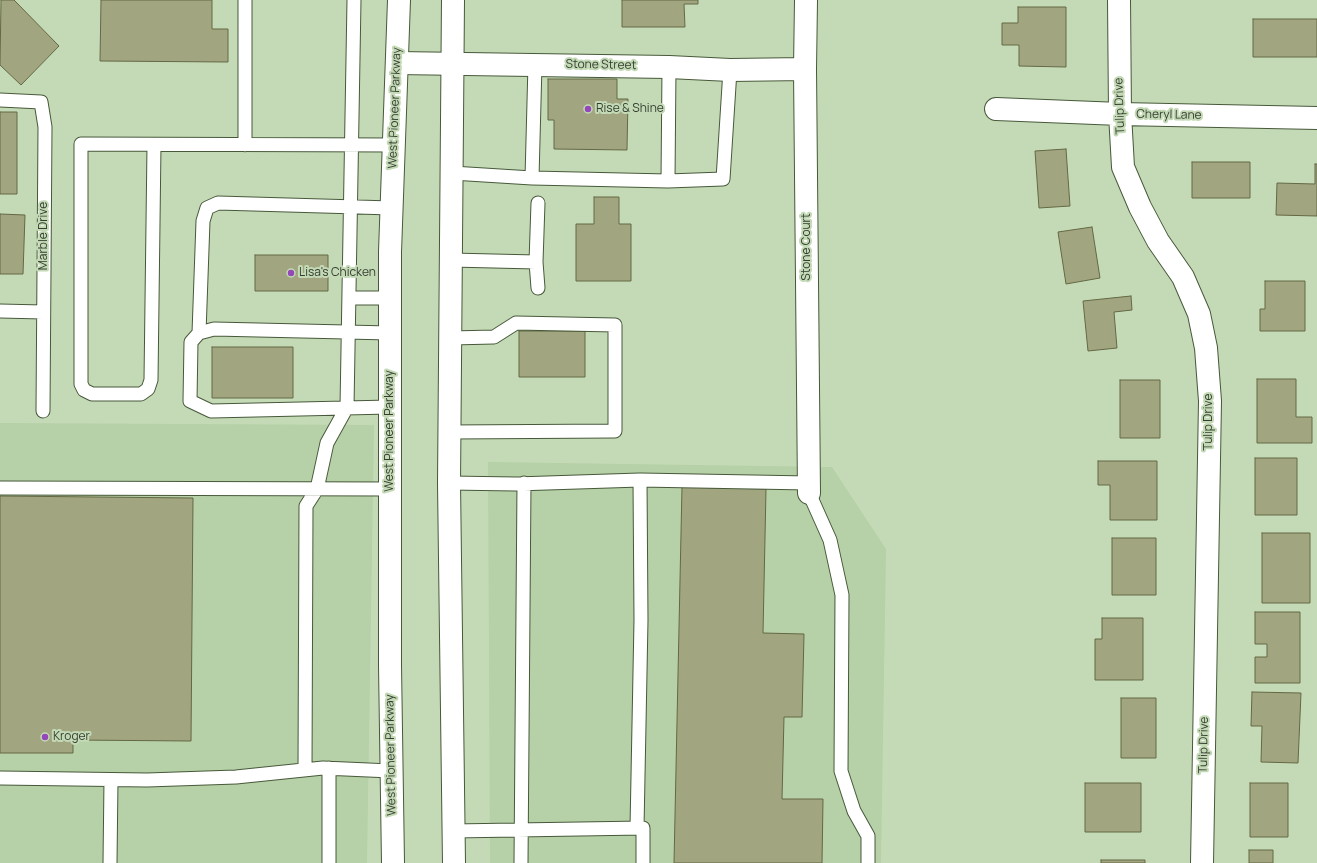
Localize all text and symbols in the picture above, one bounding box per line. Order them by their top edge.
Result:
street label: West Pioneer Parkway [386,47,404,169]
street label: Stone Street [565,57,637,73]
street label: Tulip Drive [1112,77,1128,135]
place label: Rise & Shine [596,102,664,116]
marker: Rise & Shine [583,104,593,114]
street label: Cheryl Lane [1136,107,1202,123]
street label: Marble Drive [37,202,51,270]
street label: Stone Court [800,213,814,281]
place label: Lisa's Chicken [299,266,376,280]
marker: Lisa's Chicken [286,268,296,278]
street label: West Pioneer Parkway [383,370,397,492]
street label: Tulip Drive [1202,394,1216,450]
street label: West Pioneer Parkway [383,694,399,816]
street label: Tulip Drive [1196,716,1212,774]
place label: Kroger [53,730,90,744]
marker: Kroger [40,732,50,742]

